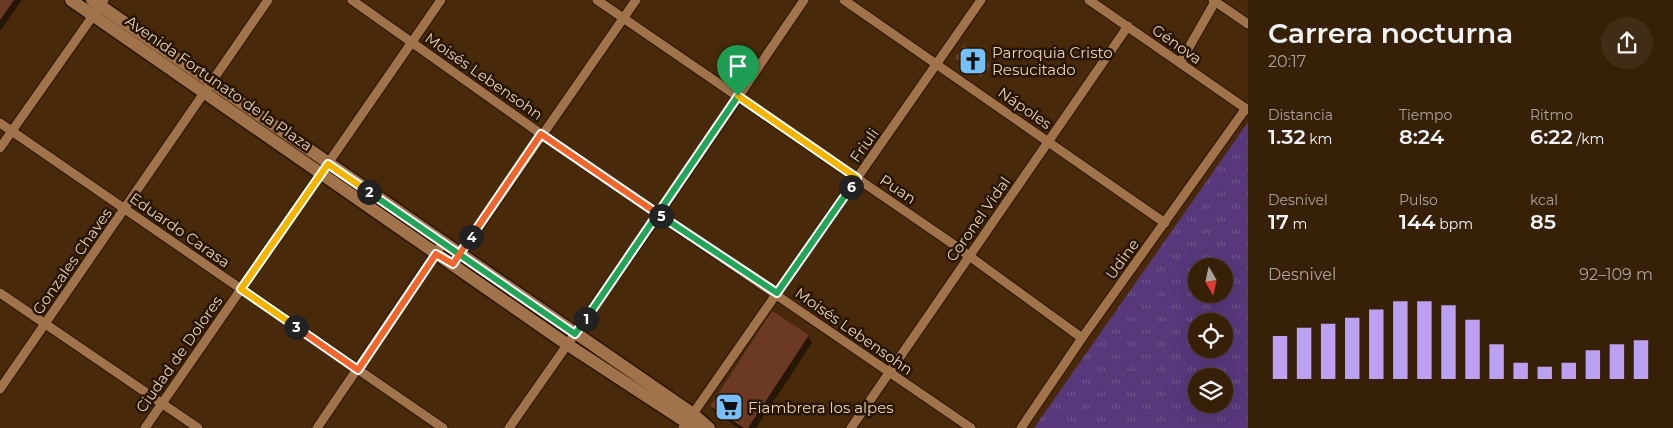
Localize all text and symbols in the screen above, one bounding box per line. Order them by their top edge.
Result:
street label: Avenida Fortunato de la Plaza [122,11,316,155]
text: Carrera nocturna [1268,16,1513,50]
button: share [1601,17,1653,69]
street label: Génova [1148,20,1206,68]
street label: Moisés Lebensohn [421,28,547,124]
place label: Parroquia Cristo Resucitado [992,43,1113,79]
pin [717,45,759,96]
church icon: Parroquia Cristo Resucitado [958,46,988,76]
icon: arrive [724,52,752,80]
text: 20:17 [1268,52,1306,71]
street label: Nápoles [995,83,1055,133]
text: Distancia [1268,106,1333,124]
text: Tiempo [1399,106,1452,124]
text: Ritmo [1530,106,1573,124]
street label: Friuli [845,124,883,166]
text: 1.32 [1268,124,1306,149]
text: 8:24 [1399,124,1444,149]
text: 6:22 [1530,124,1573,149]
text: km [1306,130,1332,148]
text: /km [1573,130,1604,148]
street label: Puan [876,170,920,208]
street label: Coronel Vidal [942,173,1014,265]
pin: 6 [838,174,864,200]
text: 6 [847,178,856,196]
pin: 2 [356,180,382,204]
text: 2 [365,183,374,201]
street label: Eduardo Carasa [126,188,234,272]
text: Desnivel [1268,191,1328,209]
text: Pulso [1399,191,1438,209]
text: kcal [1530,191,1558,209]
street label: Gonzales Chaves [28,204,116,318]
pin: 5 [648,204,674,228]
text: 5 [657,207,666,225]
text: 17 [1268,209,1289,234]
text: 144 [1399,209,1436,234]
text: 85 [1530,209,1556,234]
text: m [1289,215,1307,233]
text: bpm [1436,215,1473,233]
pin: 4 [458,224,484,250]
text: 4 [467,228,476,246]
street label: Udine [1101,235,1143,283]
north arrow [1188,258,1232,302]
map controls [1188,258,1233,413]
text: Desnivel [1268,265,1336,284]
text: 92–109 m [1579,265,1653,284]
street label: Moisés Lebensohn [791,283,917,379]
street label: Ciudad de Dolores [132,292,226,416]
pin: 1 [574,306,598,332]
text: 1 [584,310,589,328]
button: locate [1188,313,1233,358]
pin: 3 [284,314,308,340]
text: 3 [292,318,301,336]
button: layers [1188,368,1233,413]
supermarket icon: Fiambrera los alpes [714,392,744,422]
place label: Fiambrera los alpes [748,398,894,417]

